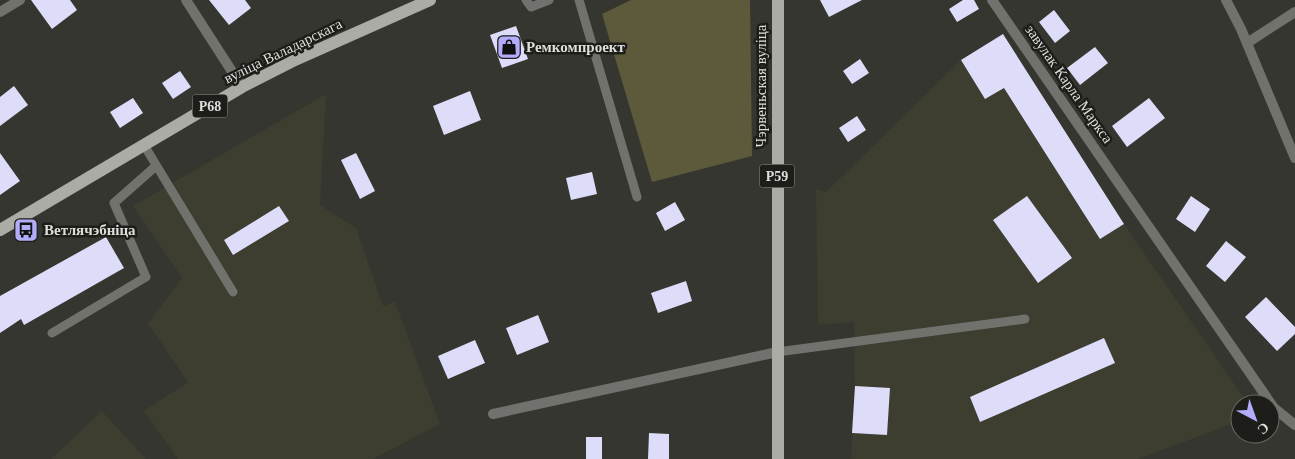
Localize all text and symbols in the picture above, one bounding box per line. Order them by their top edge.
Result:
street label: вуліца Валадарскага [221,15,345,87]
street label: завулак Карла Маркса [1022,22,1116,147]
street label: Чэрвеньская вуліца [753,24,769,147]
shop icon: Ремкомпроект [496,34,522,60]
place label: Ремкомпроект [526,39,626,55]
road number: Р68 [192,94,228,118]
road number: Р59 [760,165,794,188]
bus stop icon: Ветлячэбніца [13,217,39,243]
place label: Ветлячэбніца [44,222,136,238]
north arrow [1230,394,1280,444]
text: С [1254,419,1272,437]

